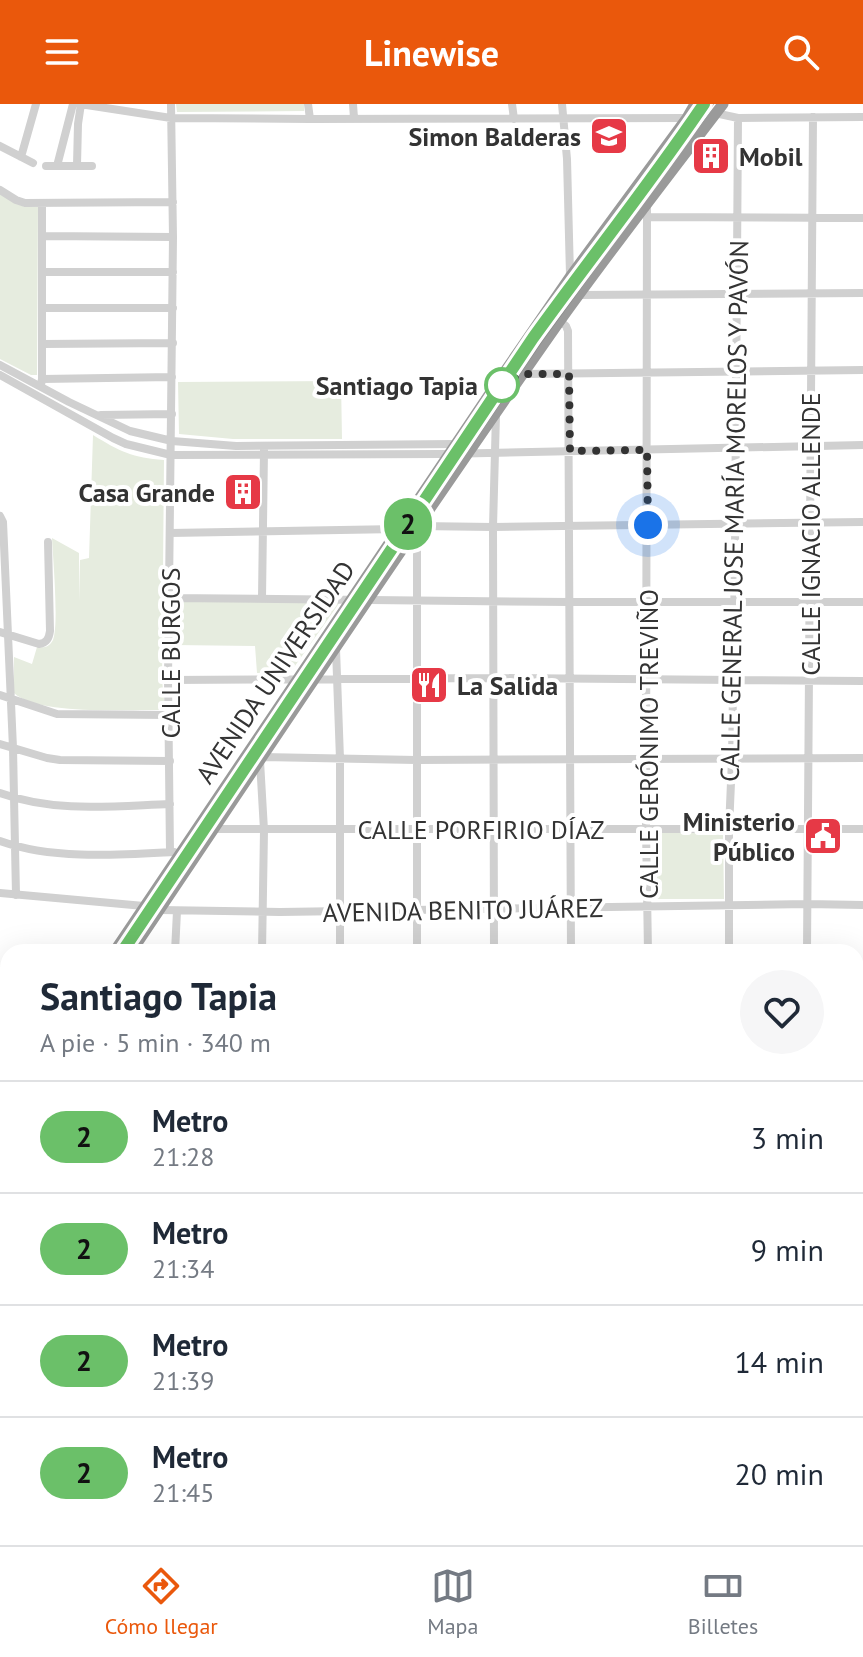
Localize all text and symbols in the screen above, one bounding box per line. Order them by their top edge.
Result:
text: Linewise [364,29,499,76]
icon: menu [40,30,84,74]
icon: search [779,30,823,74]
school or university icon: Simon Balderas [588,115,630,157]
place label: Simon Balderas [408,120,581,153]
building icon: Mobil [690,135,732,177]
place label: Mobil [739,140,803,173]
street label: CALLE GENERAL JOSE MARÍA MORELOS Y PAVÓN [713,240,755,782]
marker: Santiago Tapia [485,368,519,402]
place label: Santiago Tapia [316,369,478,402]
street label: CALLE IGNACIO ALLENDE [794,392,827,676]
building icon: Casa Grande [222,471,264,513]
place label: Casa Grande [78,476,215,509]
line badge: 2 [382,498,434,550]
text: 2 [400,505,416,542]
your location [628,505,668,545]
street label: AVENIDA UNIVERSIDAD [188,554,362,790]
street label: CALLE BURGOS [154,567,187,739]
street label: CALLE GERÓNIMO TREVIÑO [632,589,665,899]
restaurant icon: La Salida [408,664,450,706]
place label: La Salida [457,669,558,702]
place label: Ministerio Público [683,805,795,868]
street label: CALLE PORFIRIO DÍAZ [358,813,604,846]
public building icon: Ministerio Público [802,815,844,857]
street label: AVENIDA BENITO JUÁREZ [322,891,604,929]
button: heart [740,970,824,1054]
text: Santiago Tapia [40,971,277,1020]
text: A pie · 5 min · 340 m [40,1026,271,1059]
text: Metro [152,1101,228,1140]
text: 2 [76,1118,92,1155]
text: 3 min [751,1118,824,1157]
text: 21:28 [152,1140,214,1173]
text: Metro [152,1213,228,1252]
text: 2 [76,1230,92,1267]
text: 9 min [751,1230,824,1269]
text: 21:34 [152,1252,214,1285]
text: Metro [152,1325,228,1364]
text: 2 [76,1342,92,1379]
text: 14 min [734,1342,824,1381]
text: 21:39 [152,1364,214,1397]
text: Metro [152,1437,228,1476]
text: 2 [76,1454,92,1491]
text: 20 min [734,1454,824,1493]
text: 21:45 [152,1476,214,1509]
tab: Cómo llegar [105,1564,218,1640]
tab: Mapa [427,1564,478,1640]
tab: Billetes [688,1564,758,1640]

